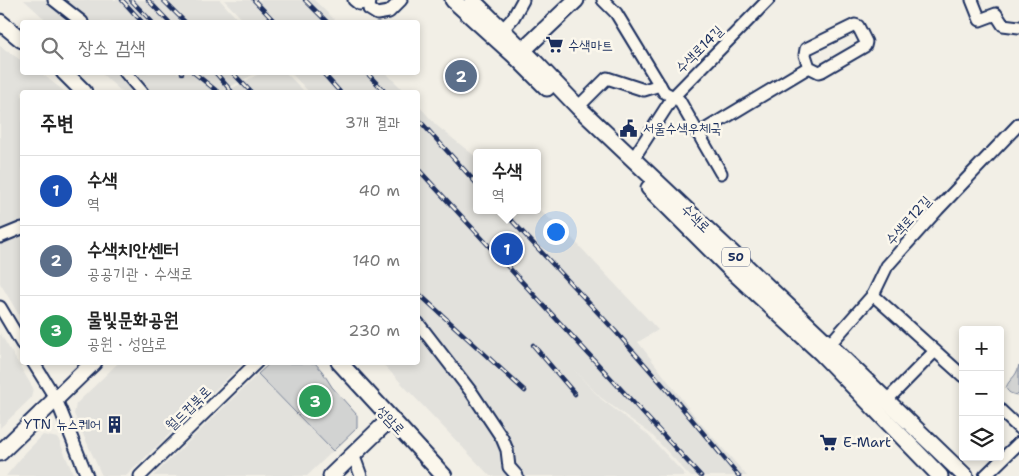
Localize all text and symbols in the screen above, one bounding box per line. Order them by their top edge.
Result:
search box [20,20,420,75]
street label: 수색로14길 [671,21,727,77]
icon: search [38,34,66,62]
text: 장소 검색 [78,35,146,60]
supermarket icon: 수색마트 [544,35,564,55]
place label: 수색마트 [568,36,613,54]
pin: 2 [445,57,477,95]
text: 주변 [40,109,74,137]
text: 3개 결과 [345,112,400,133]
public building icon: 서울수색우체국 [619,118,639,138]
place label: 서울수색우체국 [643,119,722,137]
popup [473,149,541,214]
text: 수색 [492,158,522,183]
text: 수색 [87,167,118,192]
text: 1 [52,180,60,201]
text: 40 m [358,180,400,201]
text: 역 [492,184,505,205]
street label: 수색로12길 [881,191,935,248]
text: 역 [87,193,100,214]
street label: 수색로 [678,200,714,236]
your location [543,219,569,245]
pin: 1 [491,230,523,268]
text: 수색치안센터 [87,237,179,262]
road number: 50 [722,248,750,266]
text: 2 [50,250,62,271]
text: 140 m [353,250,400,271]
text: 공공기관 · 수색로 [87,263,193,284]
text: 물빛문화공원 [87,307,179,332]
text: 3 [50,320,62,341]
text: 230 m [348,320,400,341]
map controls [959,326,1004,461]
button: + [959,326,1004,371]
text: 공원 · 성암로 [87,333,167,354]
button: − [959,371,1004,416]
street label: 월드컵북로 [161,382,215,434]
pin: 3 [299,382,331,420]
street label: 성암로 [373,402,409,438]
building icon: YTN 뉴스퀘어 [105,414,125,434]
place label: YTN 뉴스퀘어 [24,415,101,433]
button: layers [959,416,1004,461]
supermarket icon: E-Mart [819,432,839,452]
place label: E-Mart [843,433,891,451]

